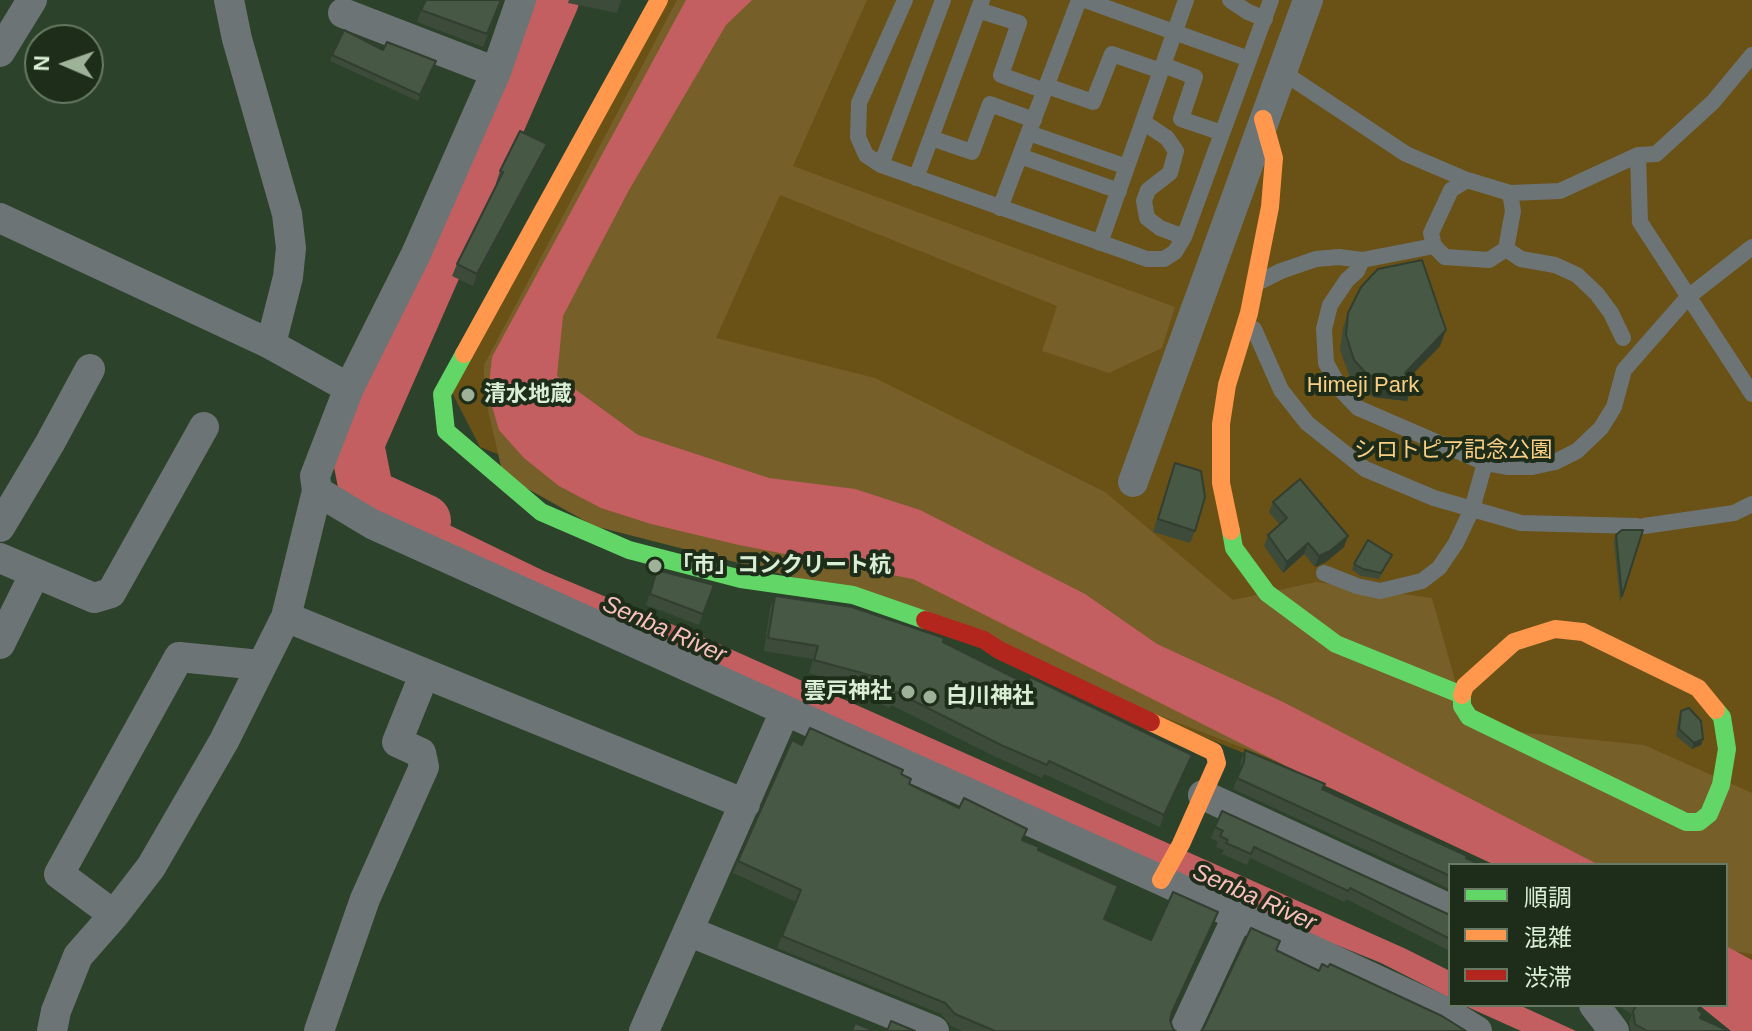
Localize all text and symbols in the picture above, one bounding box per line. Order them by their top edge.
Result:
north arrow [24,24,104,104]
text: N [29,55,54,72]
park label: Himeji Park [1307,373,1419,399]
place label: 清水地蔵 [484,382,572,408]
marker: 清水地蔵 [459,386,477,404]
park label: シロトピア記念公園 [1354,438,1552,464]
place label: 「市」コンクリート杭 [671,553,891,579]
marker: 「市」コンクリート杭 [646,557,664,575]
water label: Senba River [598,590,730,670]
place label: 雲戸神社 [804,679,892,705]
marker: 雲戸神社 [899,683,917,701]
place label: 白川神社 [946,684,1034,710]
marker: 白川神社 [921,688,939,706]
water label: Senba River [1188,858,1320,938]
legend [1448,863,1728,1007]
text: 順調 [1524,884,1572,911]
text: 混雑 [1524,924,1572,951]
text: 渋滞 [1524,964,1572,991]

